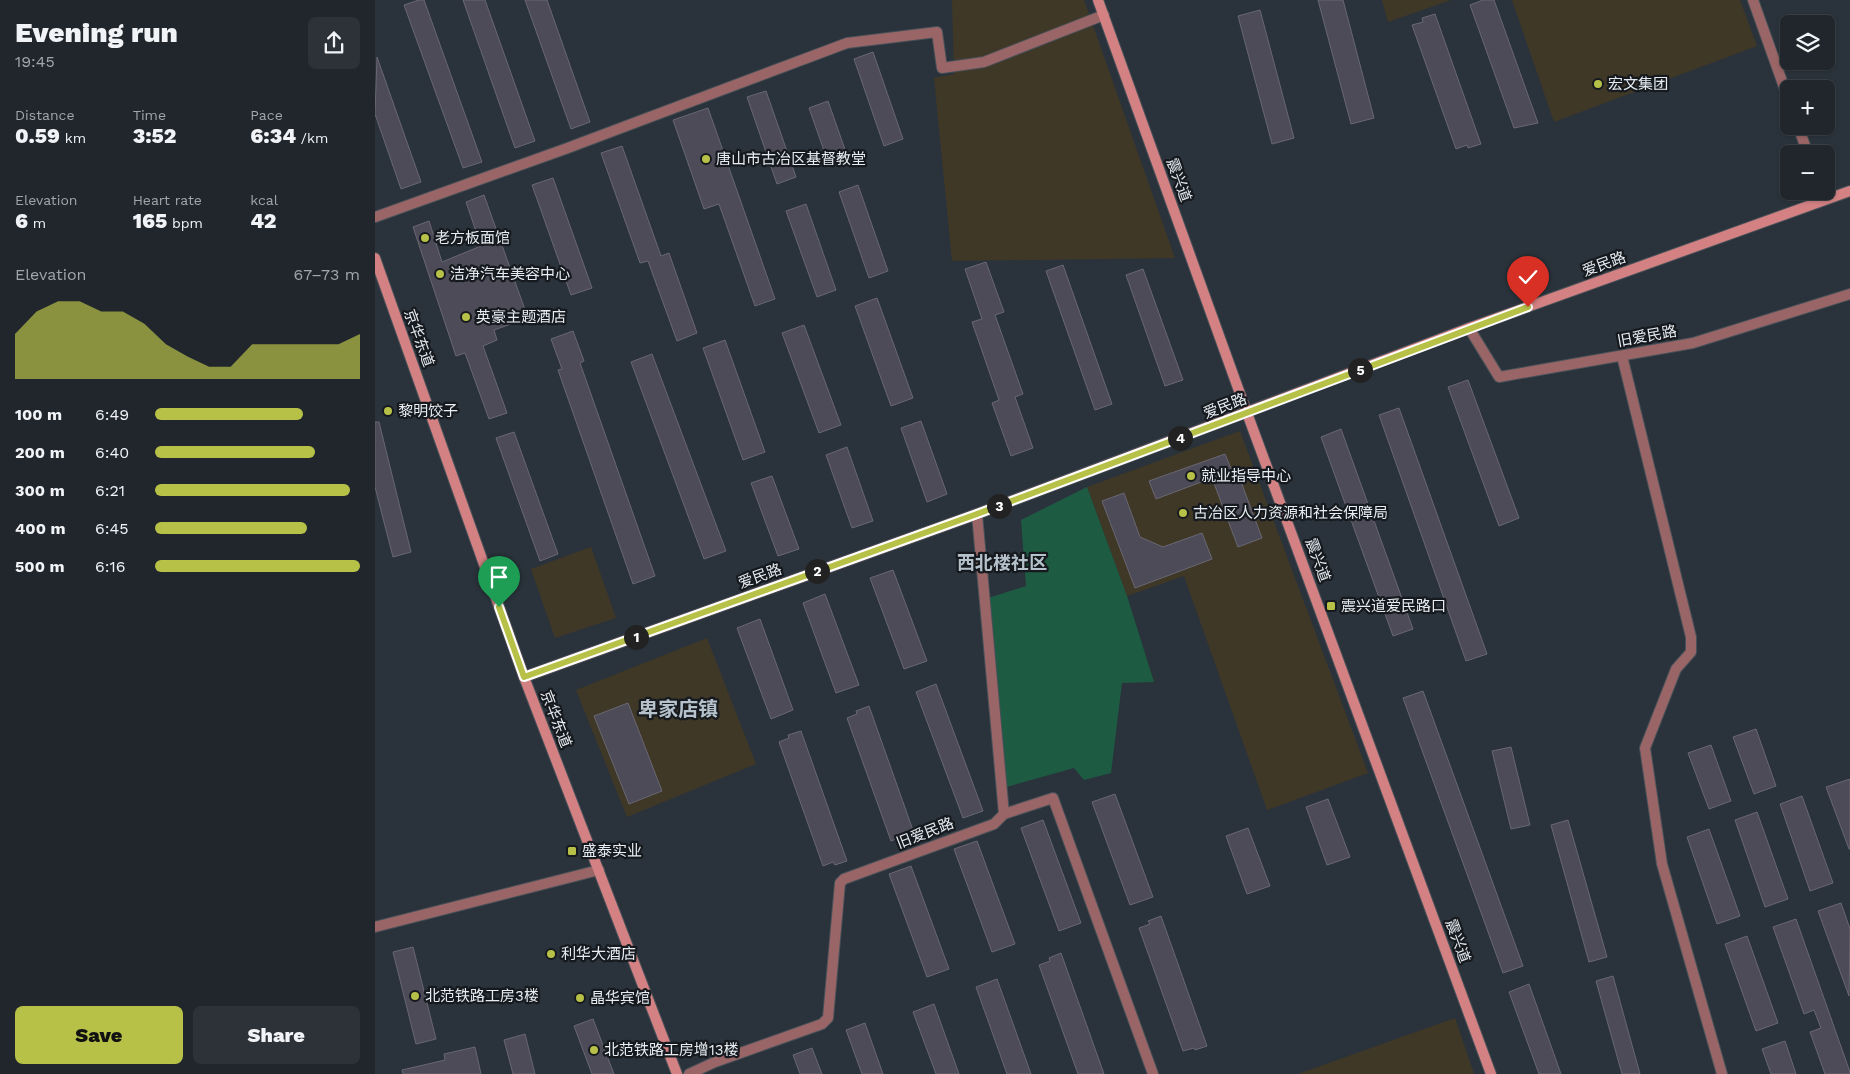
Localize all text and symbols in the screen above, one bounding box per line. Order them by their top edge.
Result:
map controls [1780,15,1835,200]
button: layers [1780,15,1835,70]
text: Evening run [15,16,178,49]
button: share [308,17,360,69]
text: 19:45 [15,52,55,71]
place label: 宏文集团 [1608,75,1668,93]
marker: 宏文集团 [1592,78,1604,90]
button: + [1780,80,1835,135]
text: Distance [15,107,75,123]
text: Time [133,107,166,123]
text: Pace [250,107,283,123]
text: 0.59 [15,123,60,148]
text: 3:52 [133,123,176,148]
text: 6:34 [250,123,296,148]
text: km [60,130,86,146]
text: /km [296,130,328,146]
button: − [1780,145,1835,200]
place label: 唐山市古冶区基督教堂 [716,150,866,168]
marker: 唐山市古冶区基督教堂 [700,153,712,165]
street label: 震兴道 [1163,156,1195,204]
text: Elevation [15,192,78,208]
text: Heart rate [133,192,202,208]
text: kcal [250,192,278,208]
text: 6 [15,208,28,233]
text: 165 [133,208,167,233]
text: 42 [250,208,276,233]
text: m [28,215,46,231]
text: bpm [167,215,203,231]
place label: 老方板面馆 [435,229,510,247]
marker: 老方板面馆 [419,232,431,244]
street label: 爱民路 [1580,248,1628,280]
pin [1507,256,1549,307]
icon: check [1514,263,1542,291]
text: Elevation [15,265,86,284]
text: 67–73 m [294,265,360,284]
place label: 洁净汽车美容中心 [450,265,570,283]
marker: 洁净汽车美容中心 [434,268,446,280]
street label: 京华东道 [400,307,438,369]
place label: 英豪主题酒店 [476,308,566,326]
marker: 英豪主题酒店 [460,311,472,323]
street label: 旧爱民路 [1616,322,1678,350]
pin: 5 [1347,358,1373,382]
text: 5 [1356,362,1365,378]
street label: 爱民路 [1201,390,1249,422]
place label: 黎明饺子 [398,402,458,420]
text: 100 m [15,405,62,424]
text: 6:49 [95,405,129,424]
marker: 黎明饺子 [382,405,394,417]
pin: 4 [1167,426,1193,450]
text: 4 [1176,430,1185,446]
text: 200 m [15,443,65,462]
text: 6:40 [95,443,129,462]
place label: 就业指导中心 [1201,467,1291,485]
marker: 就业指导中心 [1185,470,1197,482]
text: 300 m [15,481,65,500]
text: 6:21 [95,481,125,500]
pin: 3 [987,494,1011,518]
text: 3 [995,498,1004,514]
place label: 古冶区人力资源和社会保障局 [1193,504,1388,522]
marker: 古冶区人力资源和社会保障局 [1177,507,1189,519]
text: 400 m [15,519,66,538]
text: 6:45 [95,519,129,538]
street label: 震兴道 [1302,536,1334,584]
district label: 西北楼社区 [957,552,1047,573]
pin [478,556,520,607]
text: 500 m [15,557,65,576]
text: 6:16 [95,557,125,576]
pin: 2 [805,558,829,584]
street label: 爱民路 [736,560,784,592]
icon: arrive [485,563,513,591]
text: 2 [813,563,822,579]
place label: 震兴道爱民路口 [1341,597,1446,615]
marker: 震兴道爱民路口 [1325,600,1337,612]
pin: 1 [623,624,649,650]
text: 1 [633,629,640,645]
street label: 京华东道 [537,688,575,750]
district label: 卑家店镇 [638,697,718,721]
street label: 旧爱民路 [894,814,956,852]
place label: 盛泰实业 [582,842,642,860]
marker: 盛泰实业 [566,845,578,857]
street label: 震兴道 [1442,917,1474,965]
place label: 利华大酒店 [561,945,636,963]
marker: 利华大酒店 [545,948,557,960]
place label: 北范铁路工房3楼 [425,987,539,1005]
place label: 晶华宾馆 [590,989,650,1007]
marker: 北范铁路工房3楼 [409,990,421,1002]
marker: 晶华宾馆 [574,992,586,1004]
button: Save [15,1006,183,1064]
button: Share [193,1006,360,1064]
place label: 北范铁路工房增13楼 [604,1041,739,1059]
marker: 北范铁路工房增13楼 [588,1044,600,1056]

